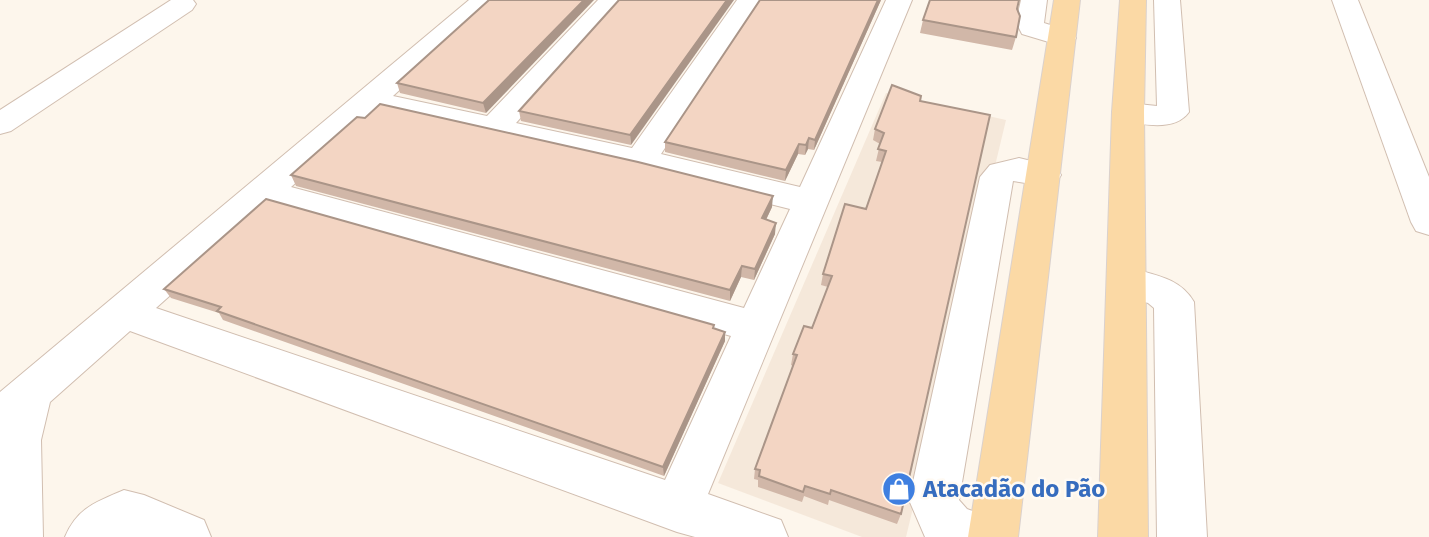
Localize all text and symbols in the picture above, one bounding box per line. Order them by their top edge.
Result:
shop icon: Atacadão do Pão [880,470,918,508]
place label: Atacadão do Pão [922,475,1105,503]

